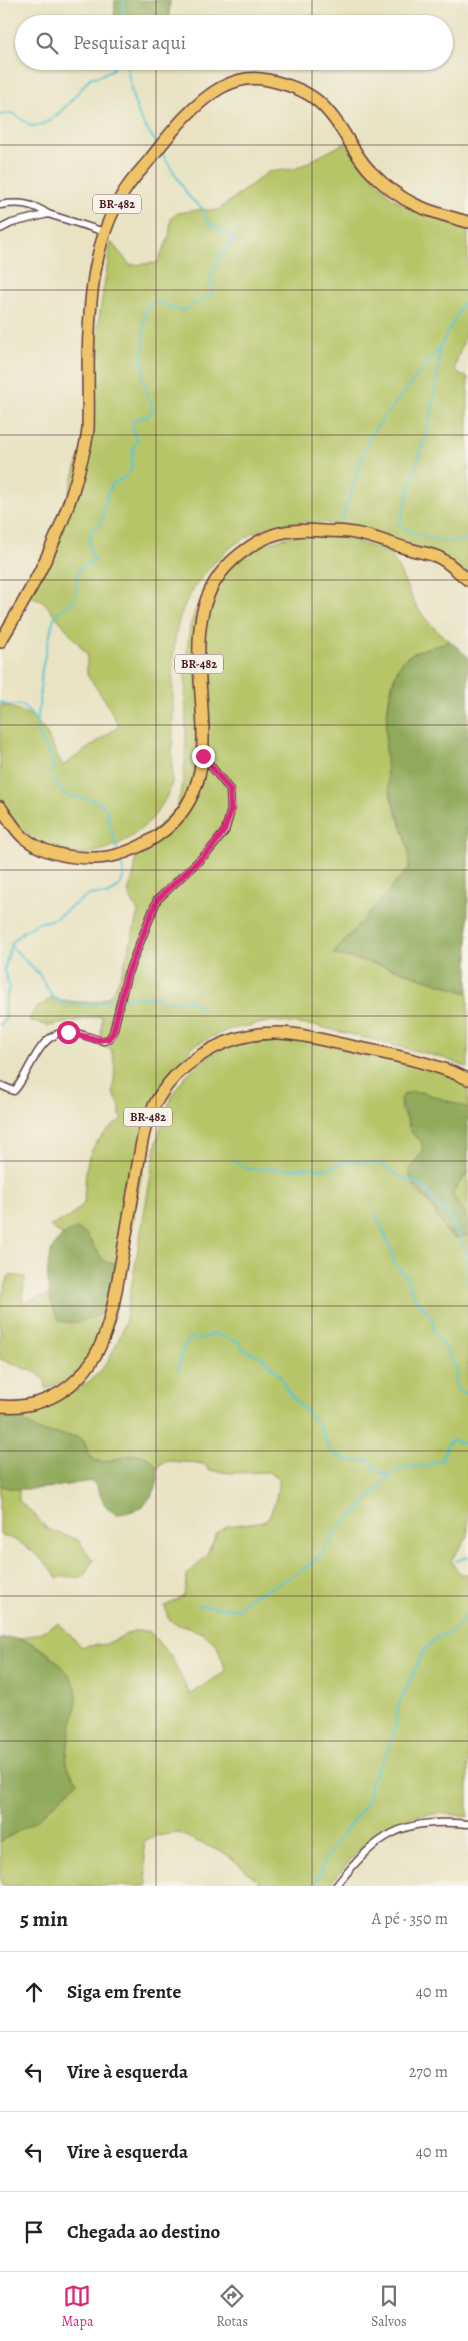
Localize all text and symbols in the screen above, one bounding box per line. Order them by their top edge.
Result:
search box [15,15,453,70]
icon: search [33,29,61,57]
text: Pesquisar aqui [73,30,186,56]
road number: BR-482 [93,194,141,213]
road number: BR-482 [175,654,223,674]
route end [192,745,215,768]
route start [57,1021,80,1044]
road number: BR-482 [124,1108,172,1126]
text: 5 min [20,1905,68,1933]
text: A pé · 350 m [372,1908,448,1930]
icon: ahead [20,1978,48,2006]
text: Siga em frente [67,1979,181,2005]
text: 40 m [416,1981,448,2003]
icon: left [20,2058,48,2086]
text: Vire à esquerda [67,2059,188,2085]
text: 270 m [409,2061,448,2083]
icon: left [20,2138,48,2166]
text: Vire à esquerda [67,2139,188,2165]
text: 40 m [416,2141,448,2163]
icon: arrive [20,2218,48,2246]
text: Chegada ao destino [67,2219,220,2245]
tab: Mapa [61,2282,94,2331]
tab: Rotas [216,2282,248,2331]
tab: Salvos [371,2282,407,2331]

